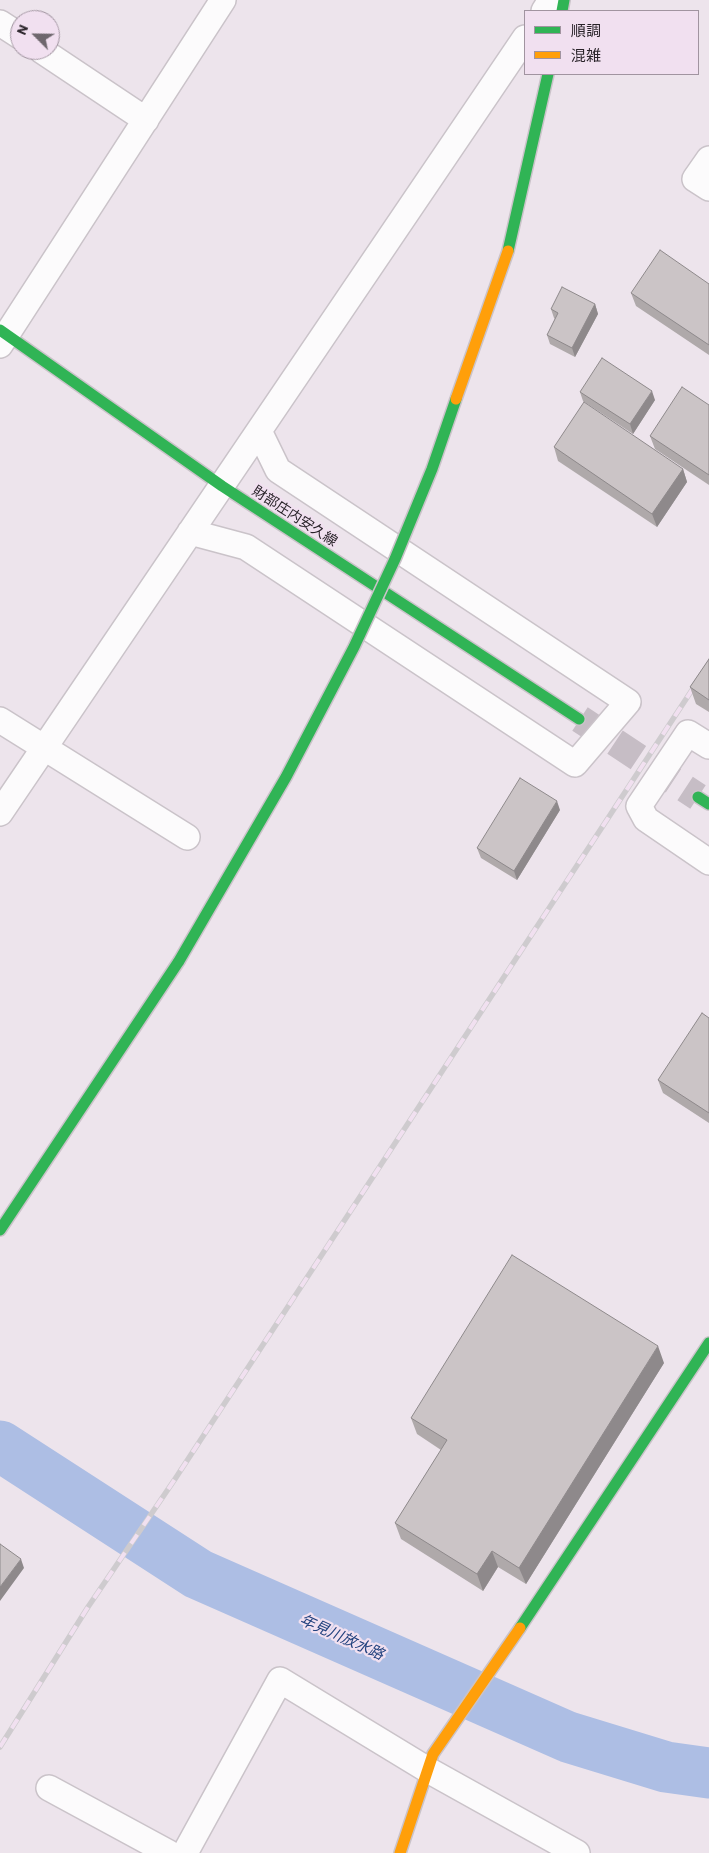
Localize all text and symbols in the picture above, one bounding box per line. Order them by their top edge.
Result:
north arrow [10,10,60,60]
legend [524,10,699,75]
text: 順調 [571,21,601,39]
text: N [12,22,31,37]
text: 混雑 [571,46,601,64]
street label: 財部庄内安久線 [249,482,341,550]
water label: 年見川放水路 [297,1610,387,1664]

